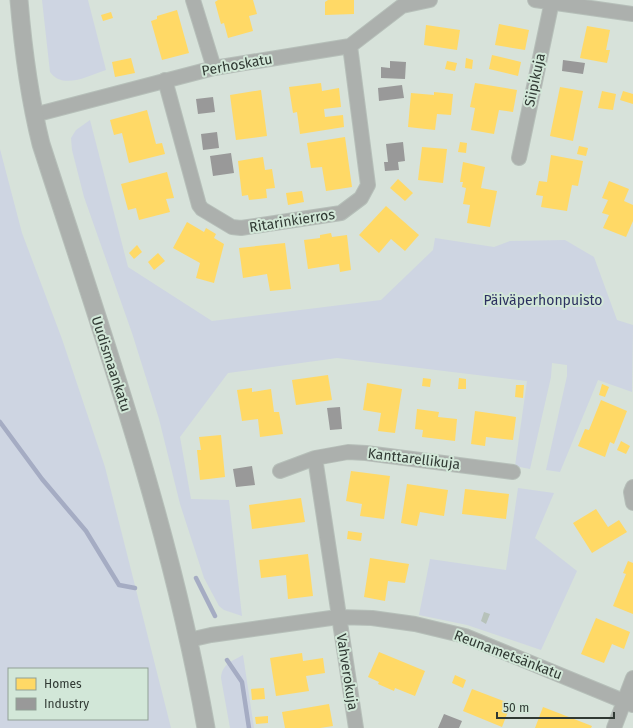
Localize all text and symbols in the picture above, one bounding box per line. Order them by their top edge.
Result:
street label: Perhoskatu [200,50,274,80]
street label: Siipikuja [521,52,549,108]
street label: Ritarinkierros [248,206,336,236]
park label: Päiväperhonpuisto [483,292,603,309]
street label: Uudismaankatu [88,314,134,414]
street label: Kanttarellikuja [367,445,461,473]
street label: Reunametsänkatu [451,627,565,683]
street label: Vahverokuja [333,632,361,712]
legend [8,668,148,720]
text: Homes [44,677,82,691]
scale bar [497,694,614,720]
text: Industry [44,697,89,711]
text: 50 m [503,701,529,715]

